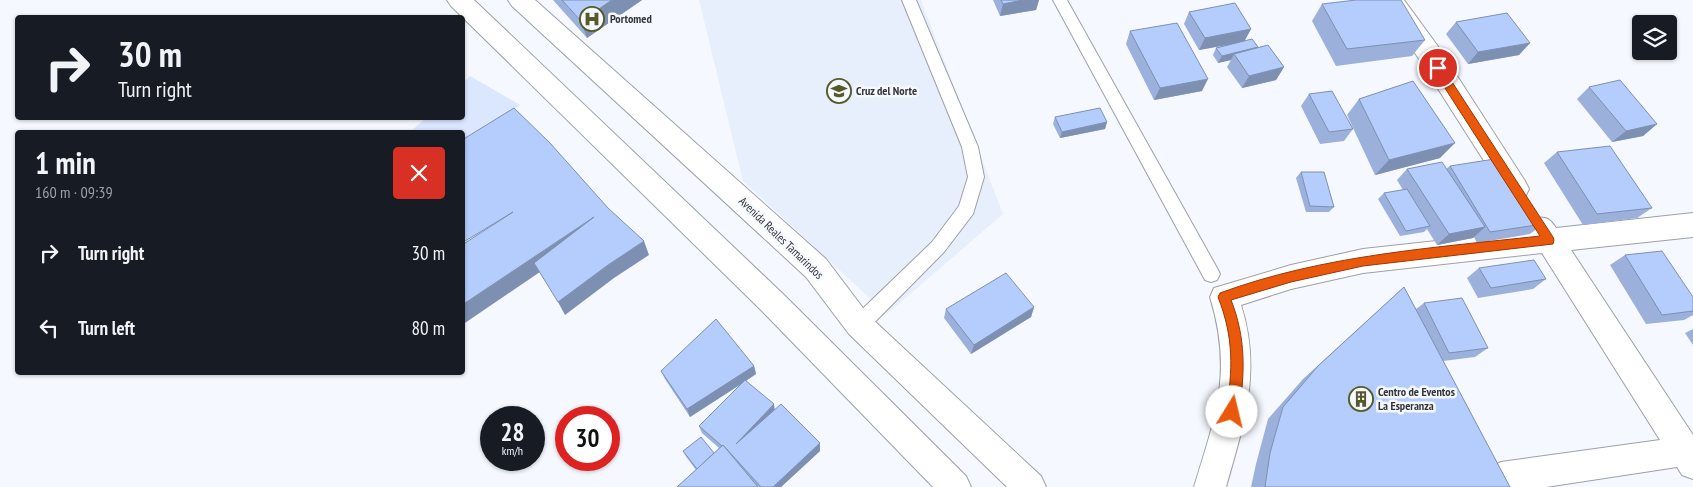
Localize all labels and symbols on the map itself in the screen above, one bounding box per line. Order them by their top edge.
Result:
hospital icon: Portomed [579,6,605,32]
place label: Portomed [610,11,652,26]
pin [1417,47,1459,89]
school or university icon: Cruz del Norte [826,78,852,104]
place label: Cruz del Norte [856,83,917,98]
street label: Avenida Reales Tamarindos [736,193,827,282]
place label: Centro de Eventos La Esperanza [1378,384,1455,413]
position arrow [1205,385,1257,437]
building icon: Centro de Eventos La Esperanza [1348,386,1374,412]
speed limit sign: 30 [555,406,620,471]

